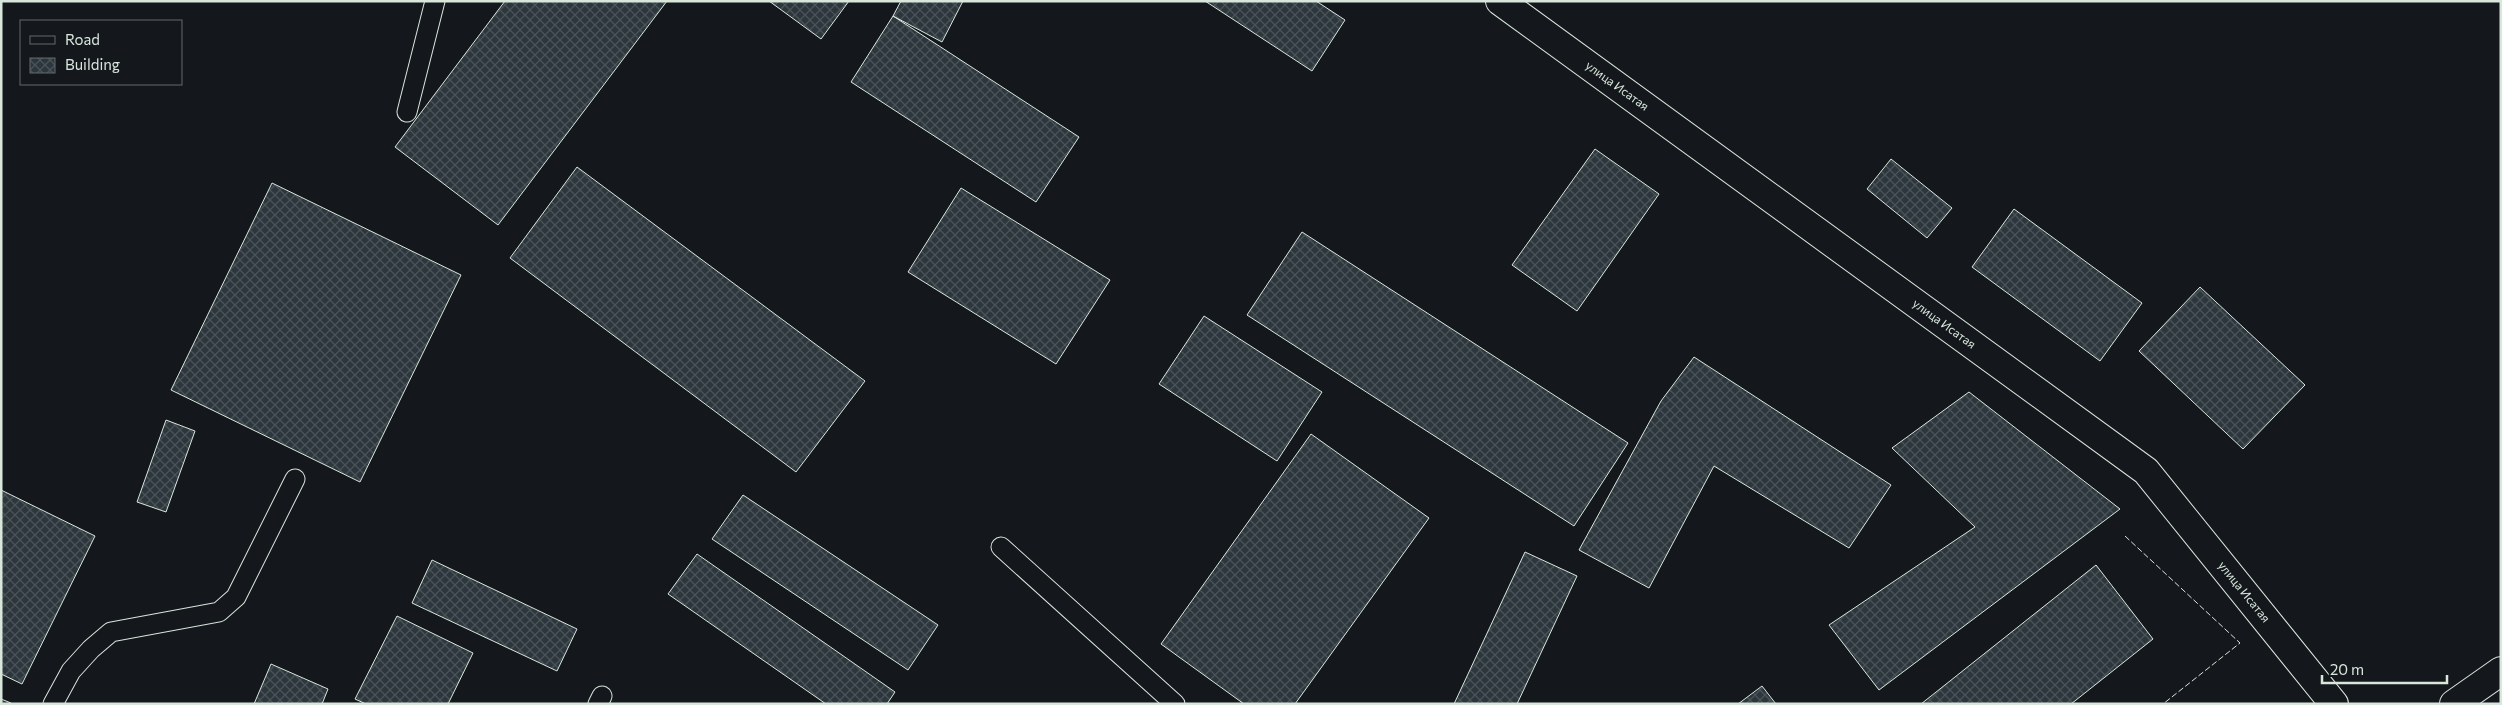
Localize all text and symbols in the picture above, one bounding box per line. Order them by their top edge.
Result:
legend [20,20,182,85]
text: Road [65,30,100,48]
text: Building [65,55,120,73]
street label: улица Исатая [1583,58,1652,113]
street label: улица Исатая [1910,296,1979,351]
street label: улица Исатая [2216,558,2274,625]
scale bar [2322,652,2447,684]
text: 20 m [2330,660,2364,678]

